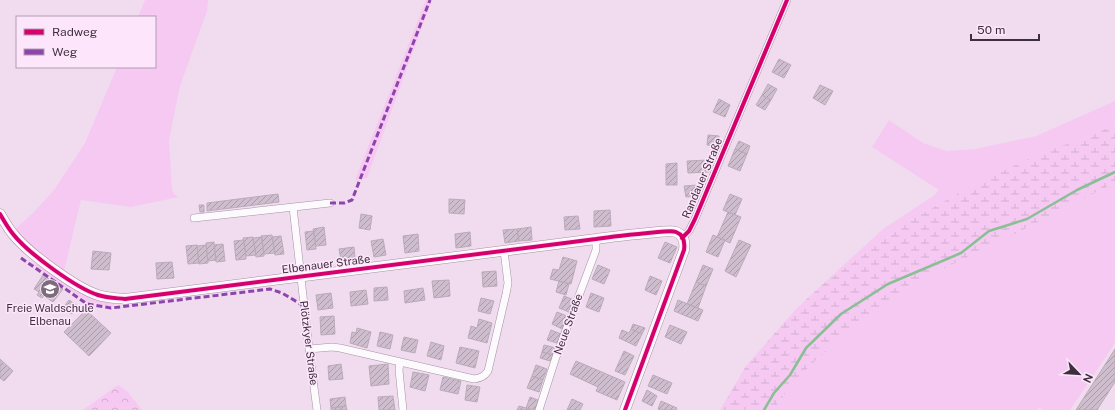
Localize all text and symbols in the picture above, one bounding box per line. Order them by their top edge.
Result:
legend [16,16,156,68]
scale bar [971,16,1039,42]
text: 50 m [977,23,1005,37]
text: Radweg [52,25,97,39]
text: Weg [52,45,77,59]
street label: Randauer Straße [680,136,724,220]
street label: Elbenauer Straße [281,253,371,275]
school or university icon: Freie Waldschule Elbenau [39,278,61,300]
street label: Neue Straße [551,292,585,356]
street label: Plötzkyer Straße [298,300,320,386]
place label: Freie Waldschule Elbenau [6,302,94,327]
north arrow [1059,354,1099,394]
text: N [1081,372,1095,385]

